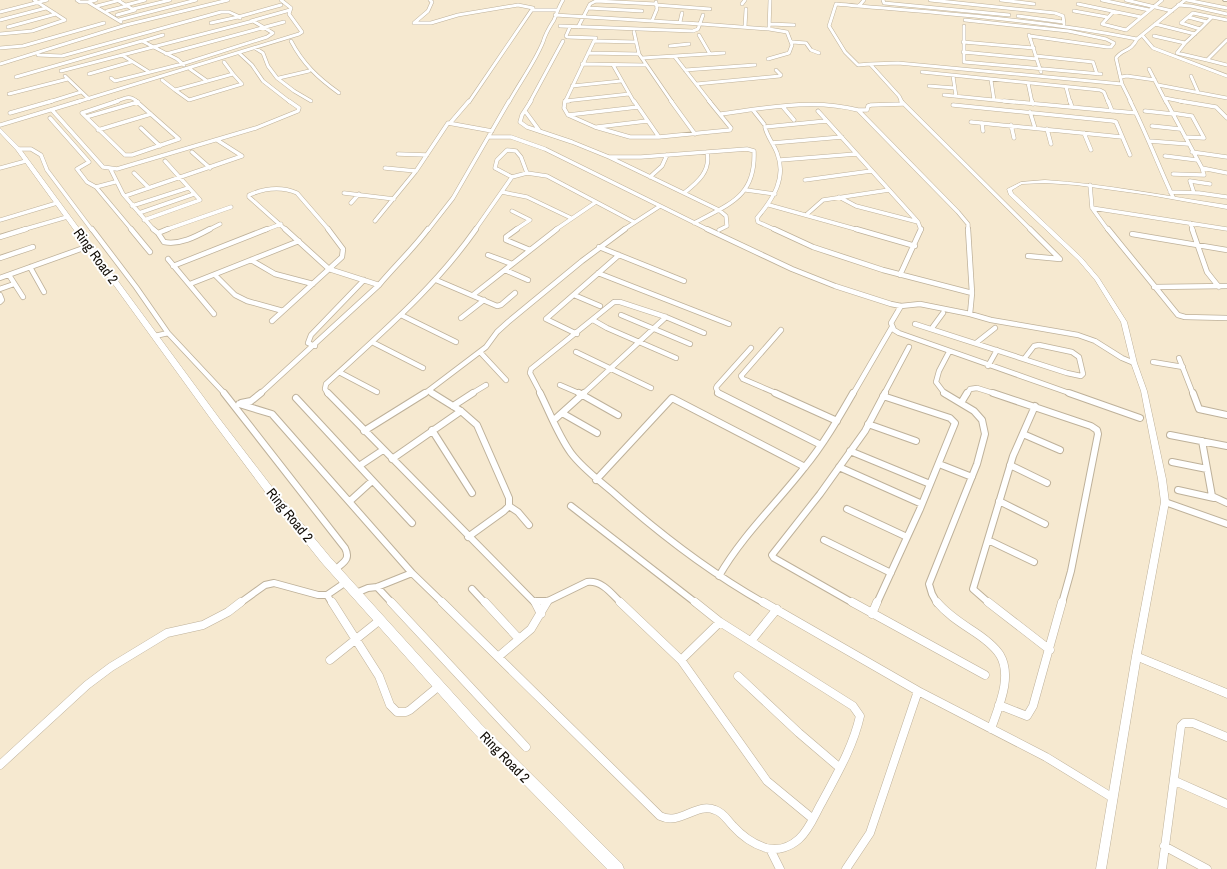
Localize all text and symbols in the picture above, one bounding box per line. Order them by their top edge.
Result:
street label: Ring Road 2 [70,225,122,287]
street label: Ring Road 2 [263,484,317,546]
street label: Ring Road 2 [476,728,534,786]

